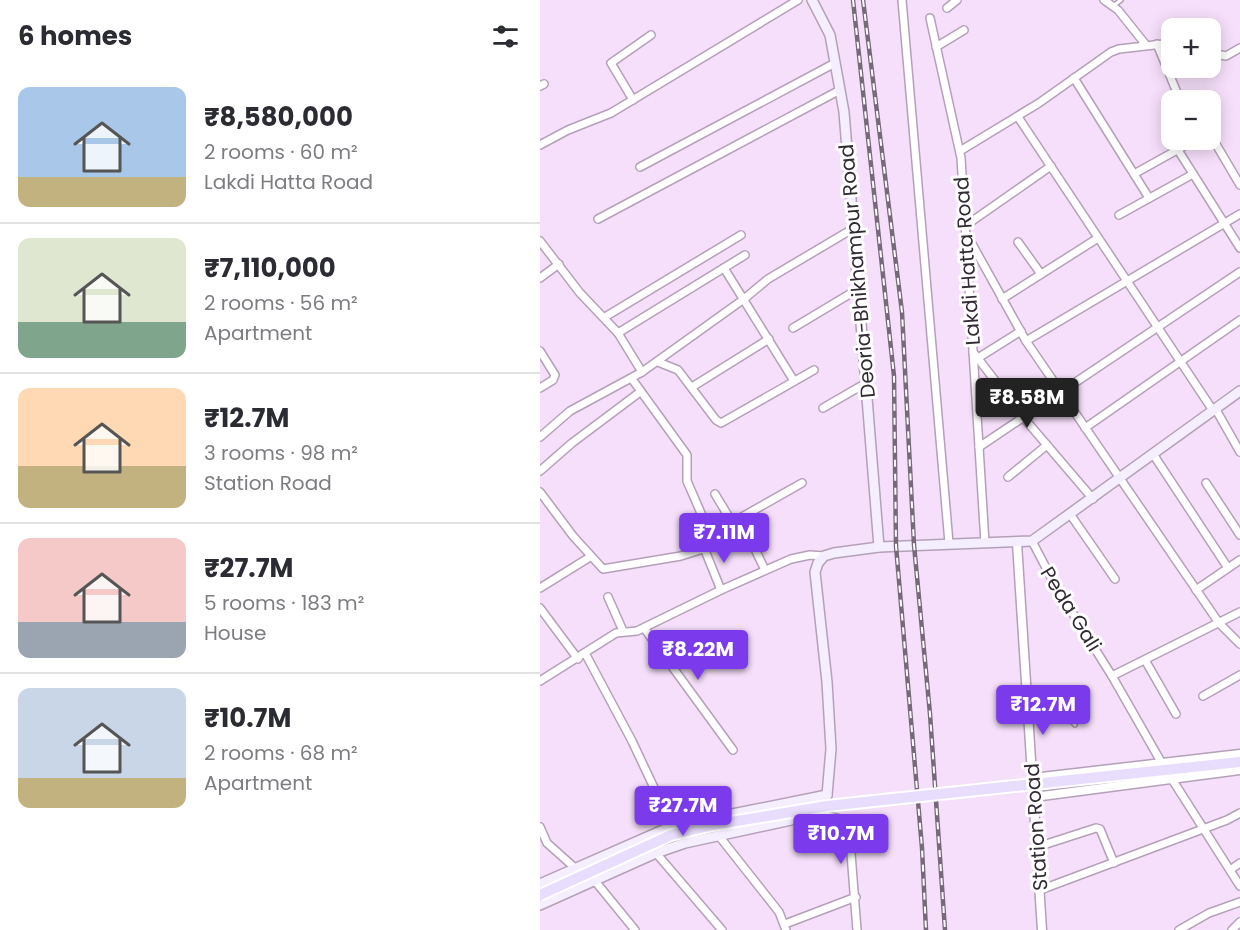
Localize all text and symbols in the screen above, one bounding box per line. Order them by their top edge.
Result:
text: 6 homes [18,18,132,54]
map controls [1161,18,1221,150]
button: + [1161,18,1221,78]
icon: filters [489,20,522,53]
button: − [1161,90,1221,150]
text: ₹8,580,000 [204,99,353,135]
icon: home [66,111,138,183]
text: 2 rooms · 60 m² [204,138,358,166]
street label: Deoria-Bhikhampur Road [832,143,882,399]
text: Lakdi Hatta Road [204,168,373,196]
street label: Lakdi Hatta Road [947,176,987,346]
text: ₹7,110,000 [204,250,336,286]
icon: home [66,262,138,334]
text: 2 rooms · 56 m² [204,289,358,317]
text: Apartment [204,319,312,347]
pin: ₹8.58M [978,378,1076,429]
text: ₹8.58M [990,383,1064,411]
text: ₹12.7M [204,400,289,436]
icon: home [66,412,138,484]
text: 3 rooms · 98 m² [204,439,358,467]
text: Station Road [204,469,332,497]
pin: ₹7.11M [675,513,773,564]
text: ₹7.11M [693,518,755,546]
text: ₹27.7M [204,550,293,586]
street label: Peda Gali [1034,561,1108,657]
icon: home [66,562,138,634]
text: 5 rooms · 183 m² [204,589,364,617]
text: House [204,619,266,647]
pin: ₹8.22M [649,630,747,681]
text: ₹8.22M [662,635,734,663]
pin: ₹12.7M [994,685,1092,736]
text: ₹12.7M [1010,690,1076,718]
text: ₹10.7M [204,700,291,736]
icon: home [66,712,138,784]
text: 2 rooms · 68 m² [204,739,358,767]
street label: Station Road [1018,762,1054,892]
text: Apartment [204,769,312,797]
pin: ₹27.7M [634,786,732,837]
text: ₹27.7M [649,791,717,819]
pin: ₹10.7M [792,814,890,865]
text: ₹10.7M [807,819,875,847]

